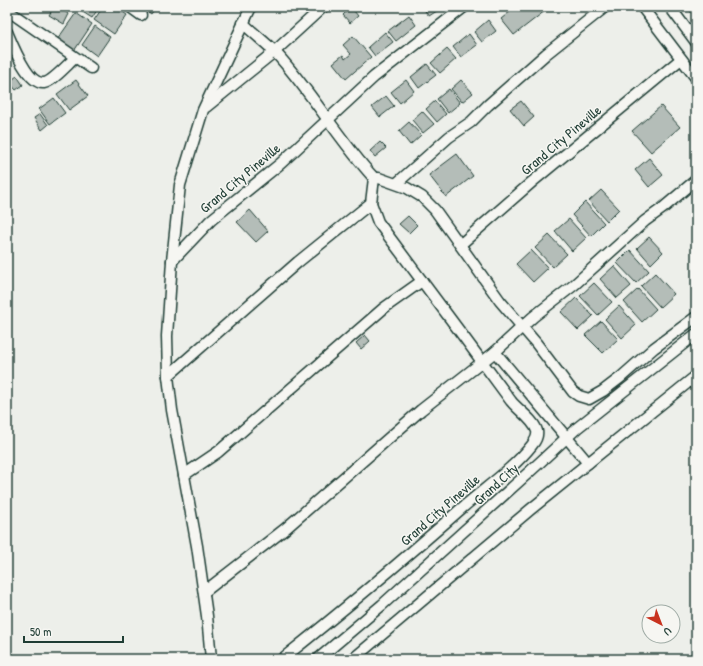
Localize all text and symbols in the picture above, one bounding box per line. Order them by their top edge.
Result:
street label: Grand City Pineville [516,100,606,180]
street label: Grand City Pineville [195,138,285,218]
street label: Grand City [469,458,523,510]
street label: Grand City Pineville [396,470,484,550]
north arrow [641,604,681,644]
scale bar [24,618,123,644]
text: 50 m [30,623,51,640]
text: U [661,624,675,639]

